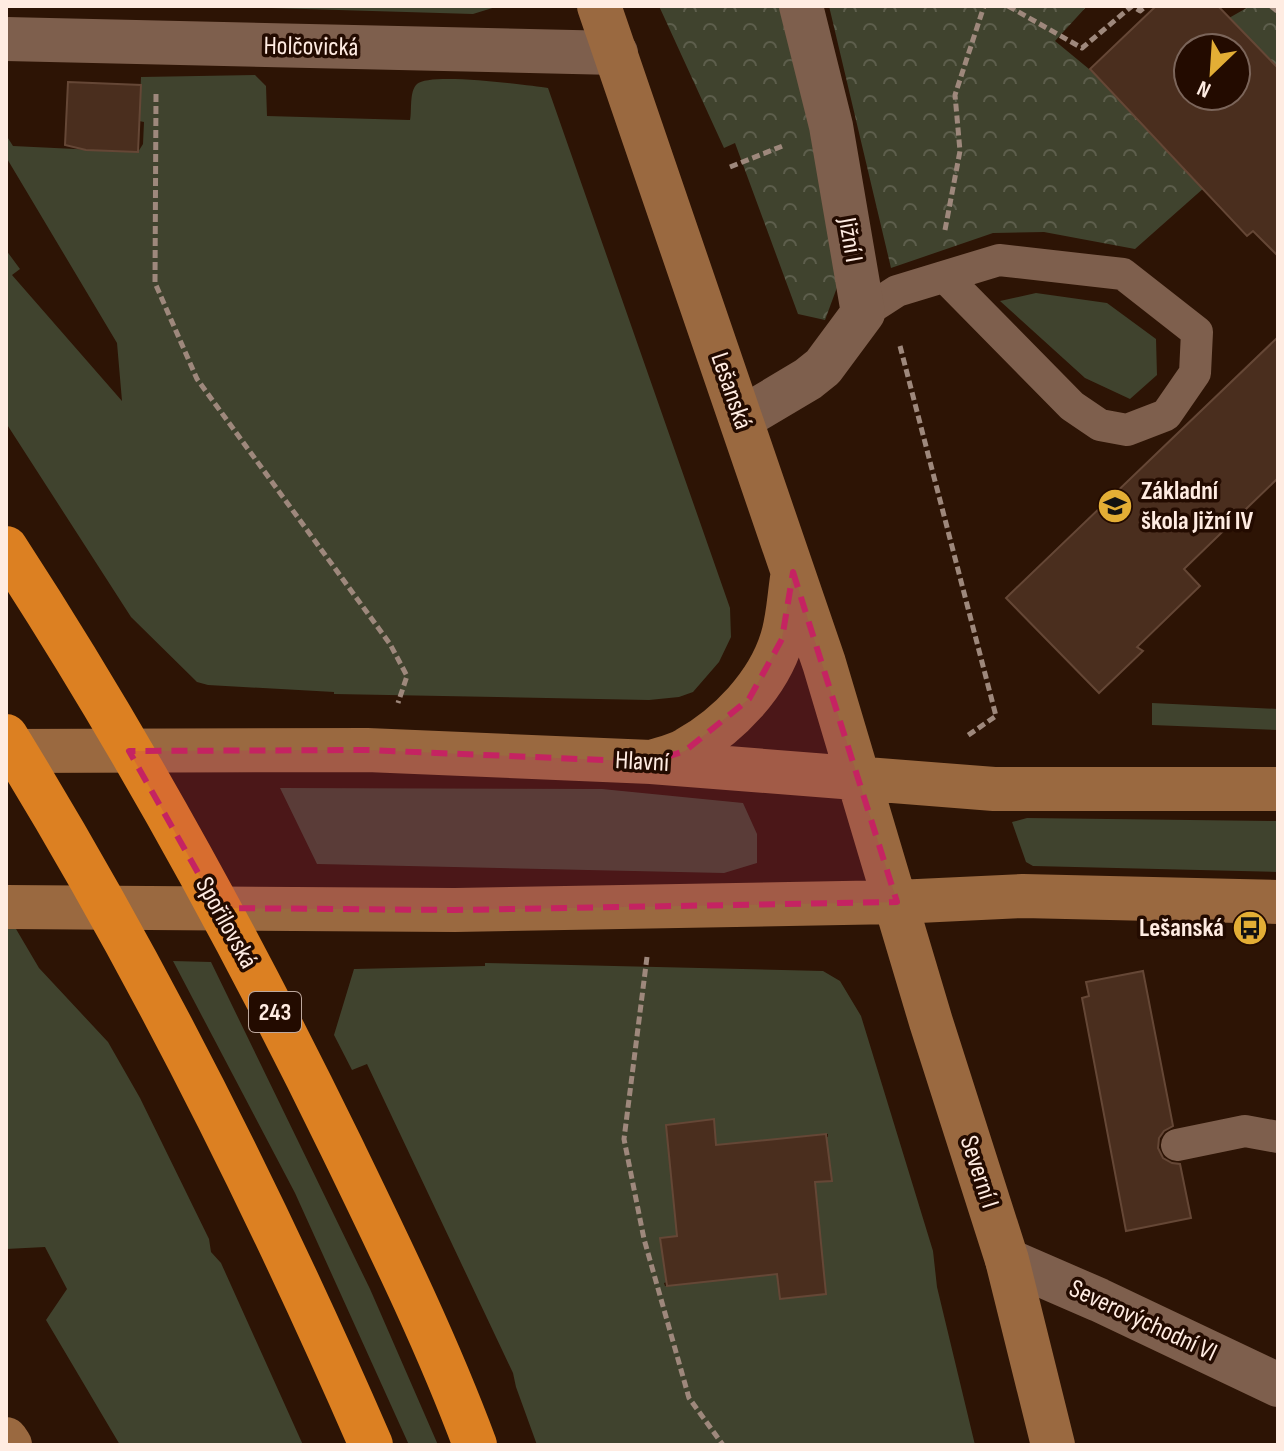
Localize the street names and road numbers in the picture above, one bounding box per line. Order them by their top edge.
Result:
street label: Holčovická [263,31,359,63]
street label: Jižní I [831,214,869,265]
street label: Lešanská [703,348,759,434]
street label: Hlavní [614,745,670,779]
street label: Spořilovská [188,872,264,974]
road number: 243 [249,992,301,1032]
street label: Severní I [953,1132,1005,1212]
street label: Severovýchodní VI [1064,1273,1222,1369]

